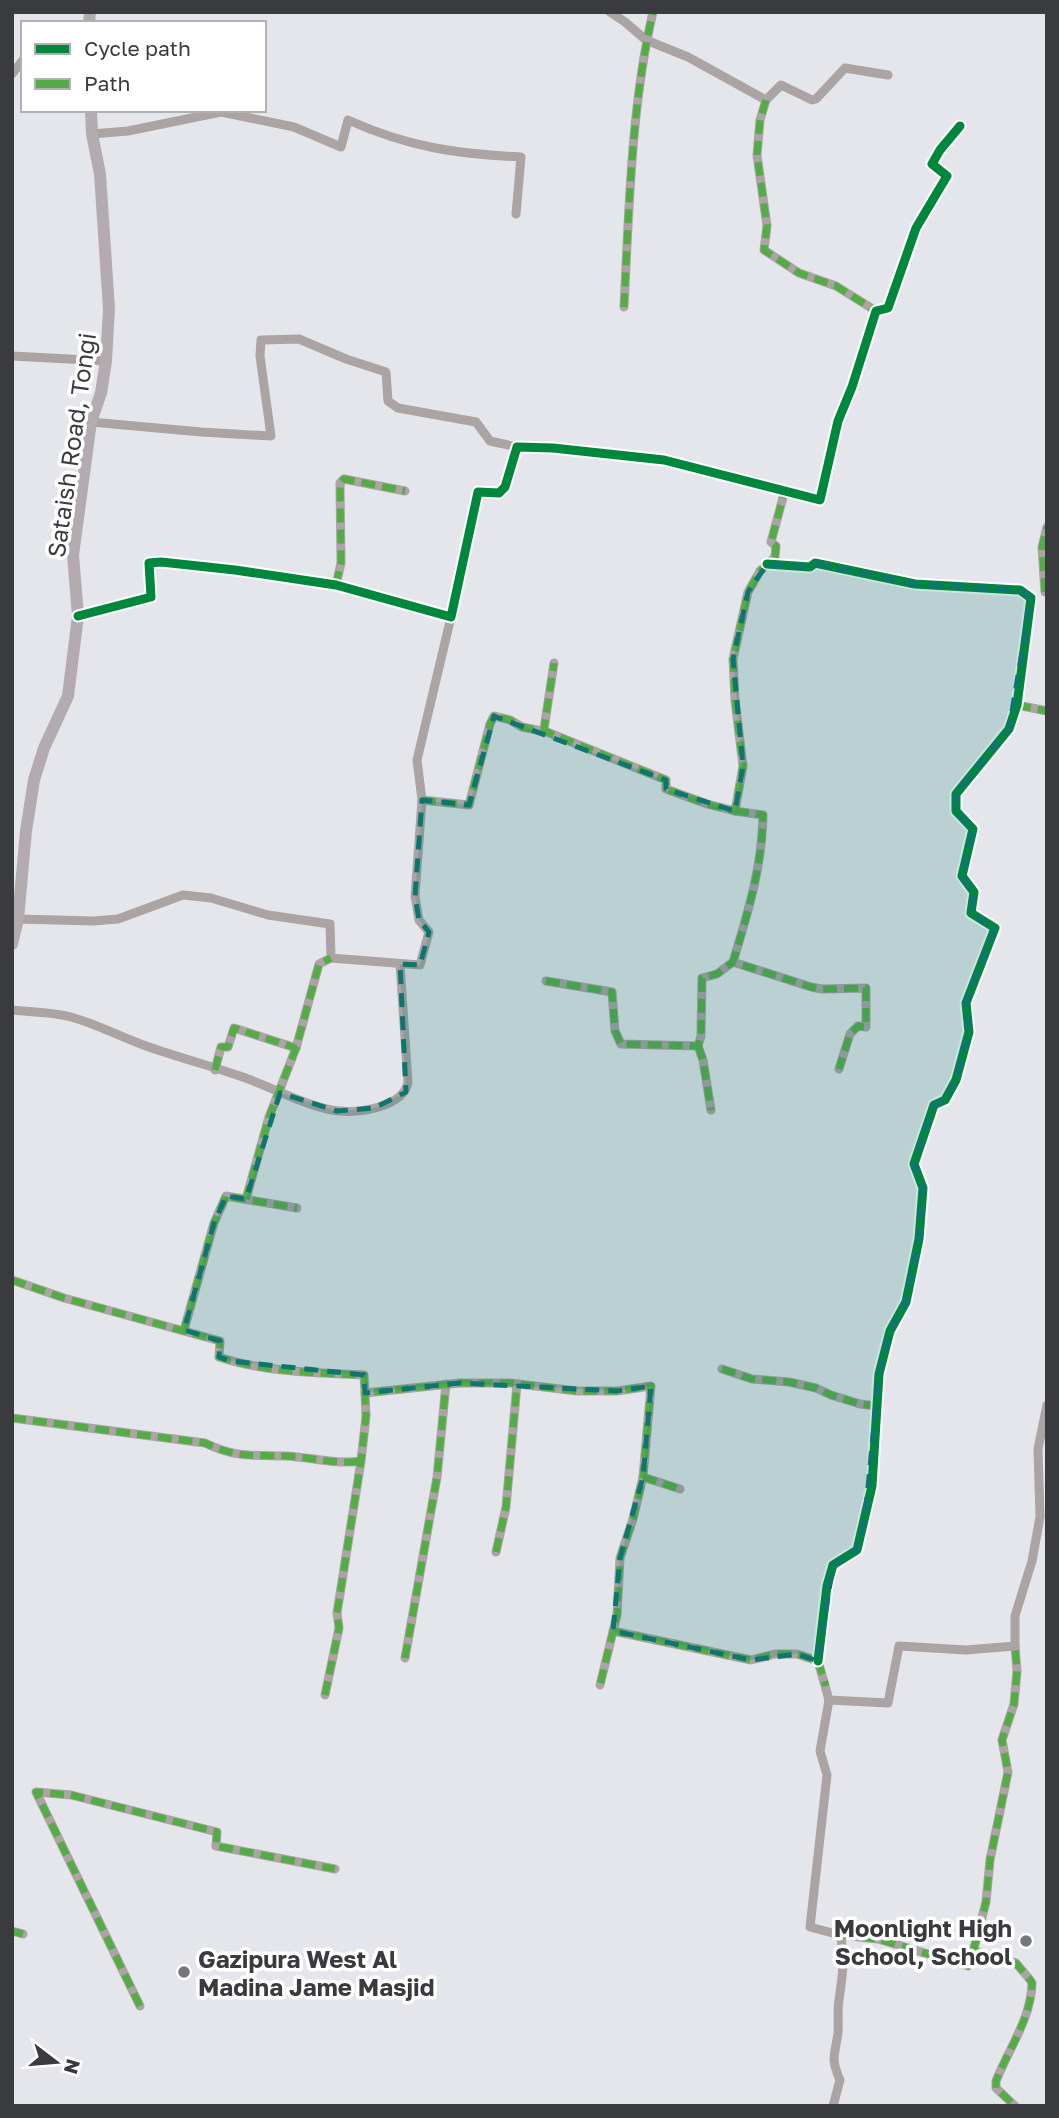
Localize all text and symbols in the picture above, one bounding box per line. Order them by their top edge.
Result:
legend [21,21,266,112]
text: Cycle path [84,35,191,61]
text: Path [84,70,131,96]
street label: Sataish Road, Tongi [41,331,101,559]
place label: Moonlight High School, School [834,1913,1012,1970]
marker: Moonlight High School, School [1018,1933,1034,1949]
place label: Gazipura West Al Madina Jame Masjid [198,1944,434,2001]
marker: Gazipura West Al Madina Jame Masjid [176,1964,192,1980]
north arrow [21,2027,91,2097]
text: N [60,2057,86,2077]

